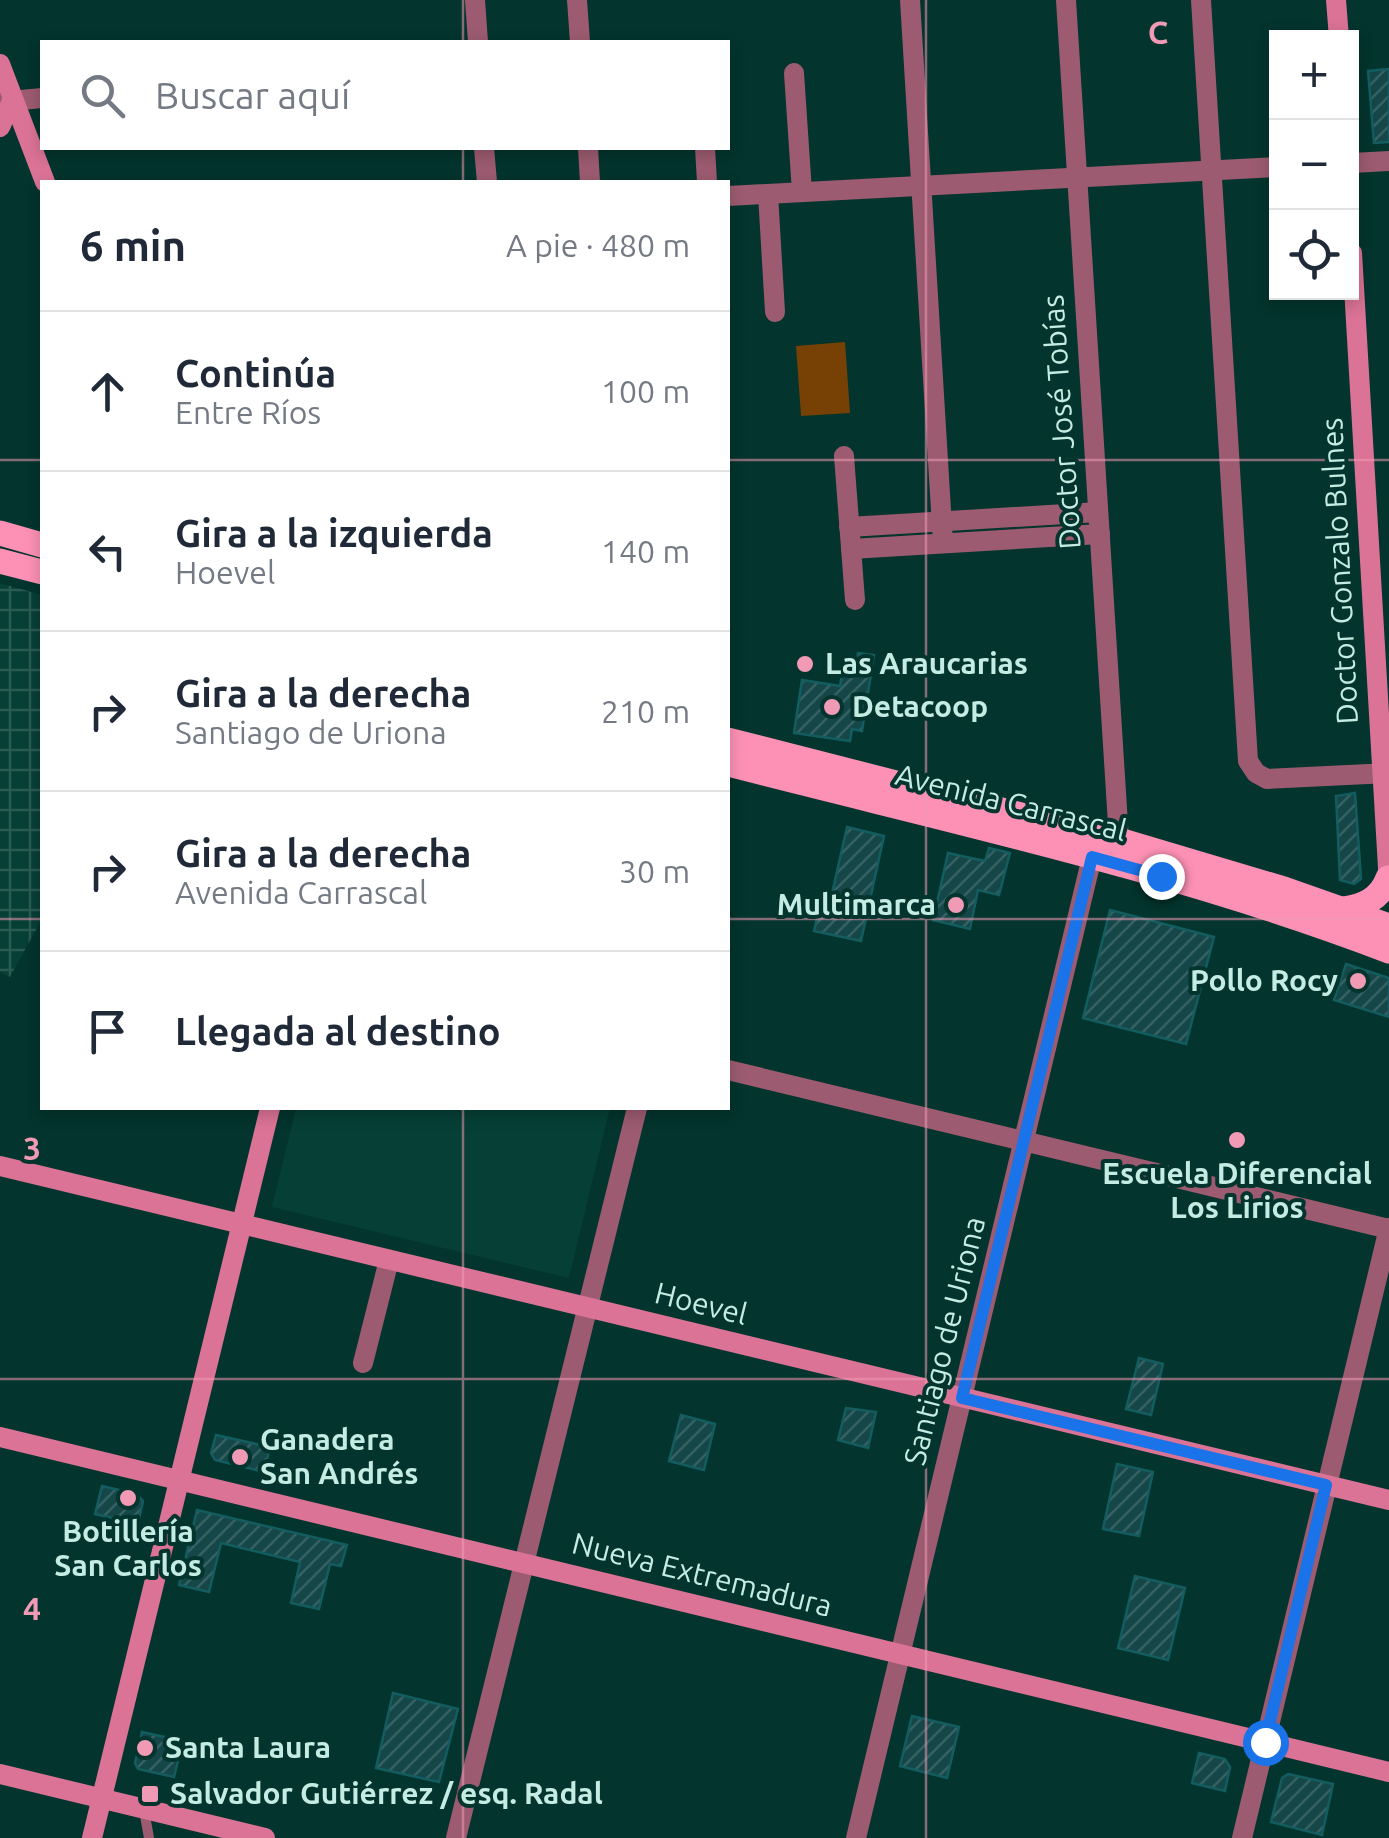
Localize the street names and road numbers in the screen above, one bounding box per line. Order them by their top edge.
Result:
street label: Doctor José Tobías [1035,294,1087,550]
street label: Doctor Gonzalo Bulnes [1314,417,1364,725]
street label: Avenida Carrascal [892,757,1130,847]
street label: Santiago de Uriona [897,1213,991,1468]
street label: Hoevel [652,1275,751,1331]
street label: Nueva Extremadura [569,1525,836,1623]

